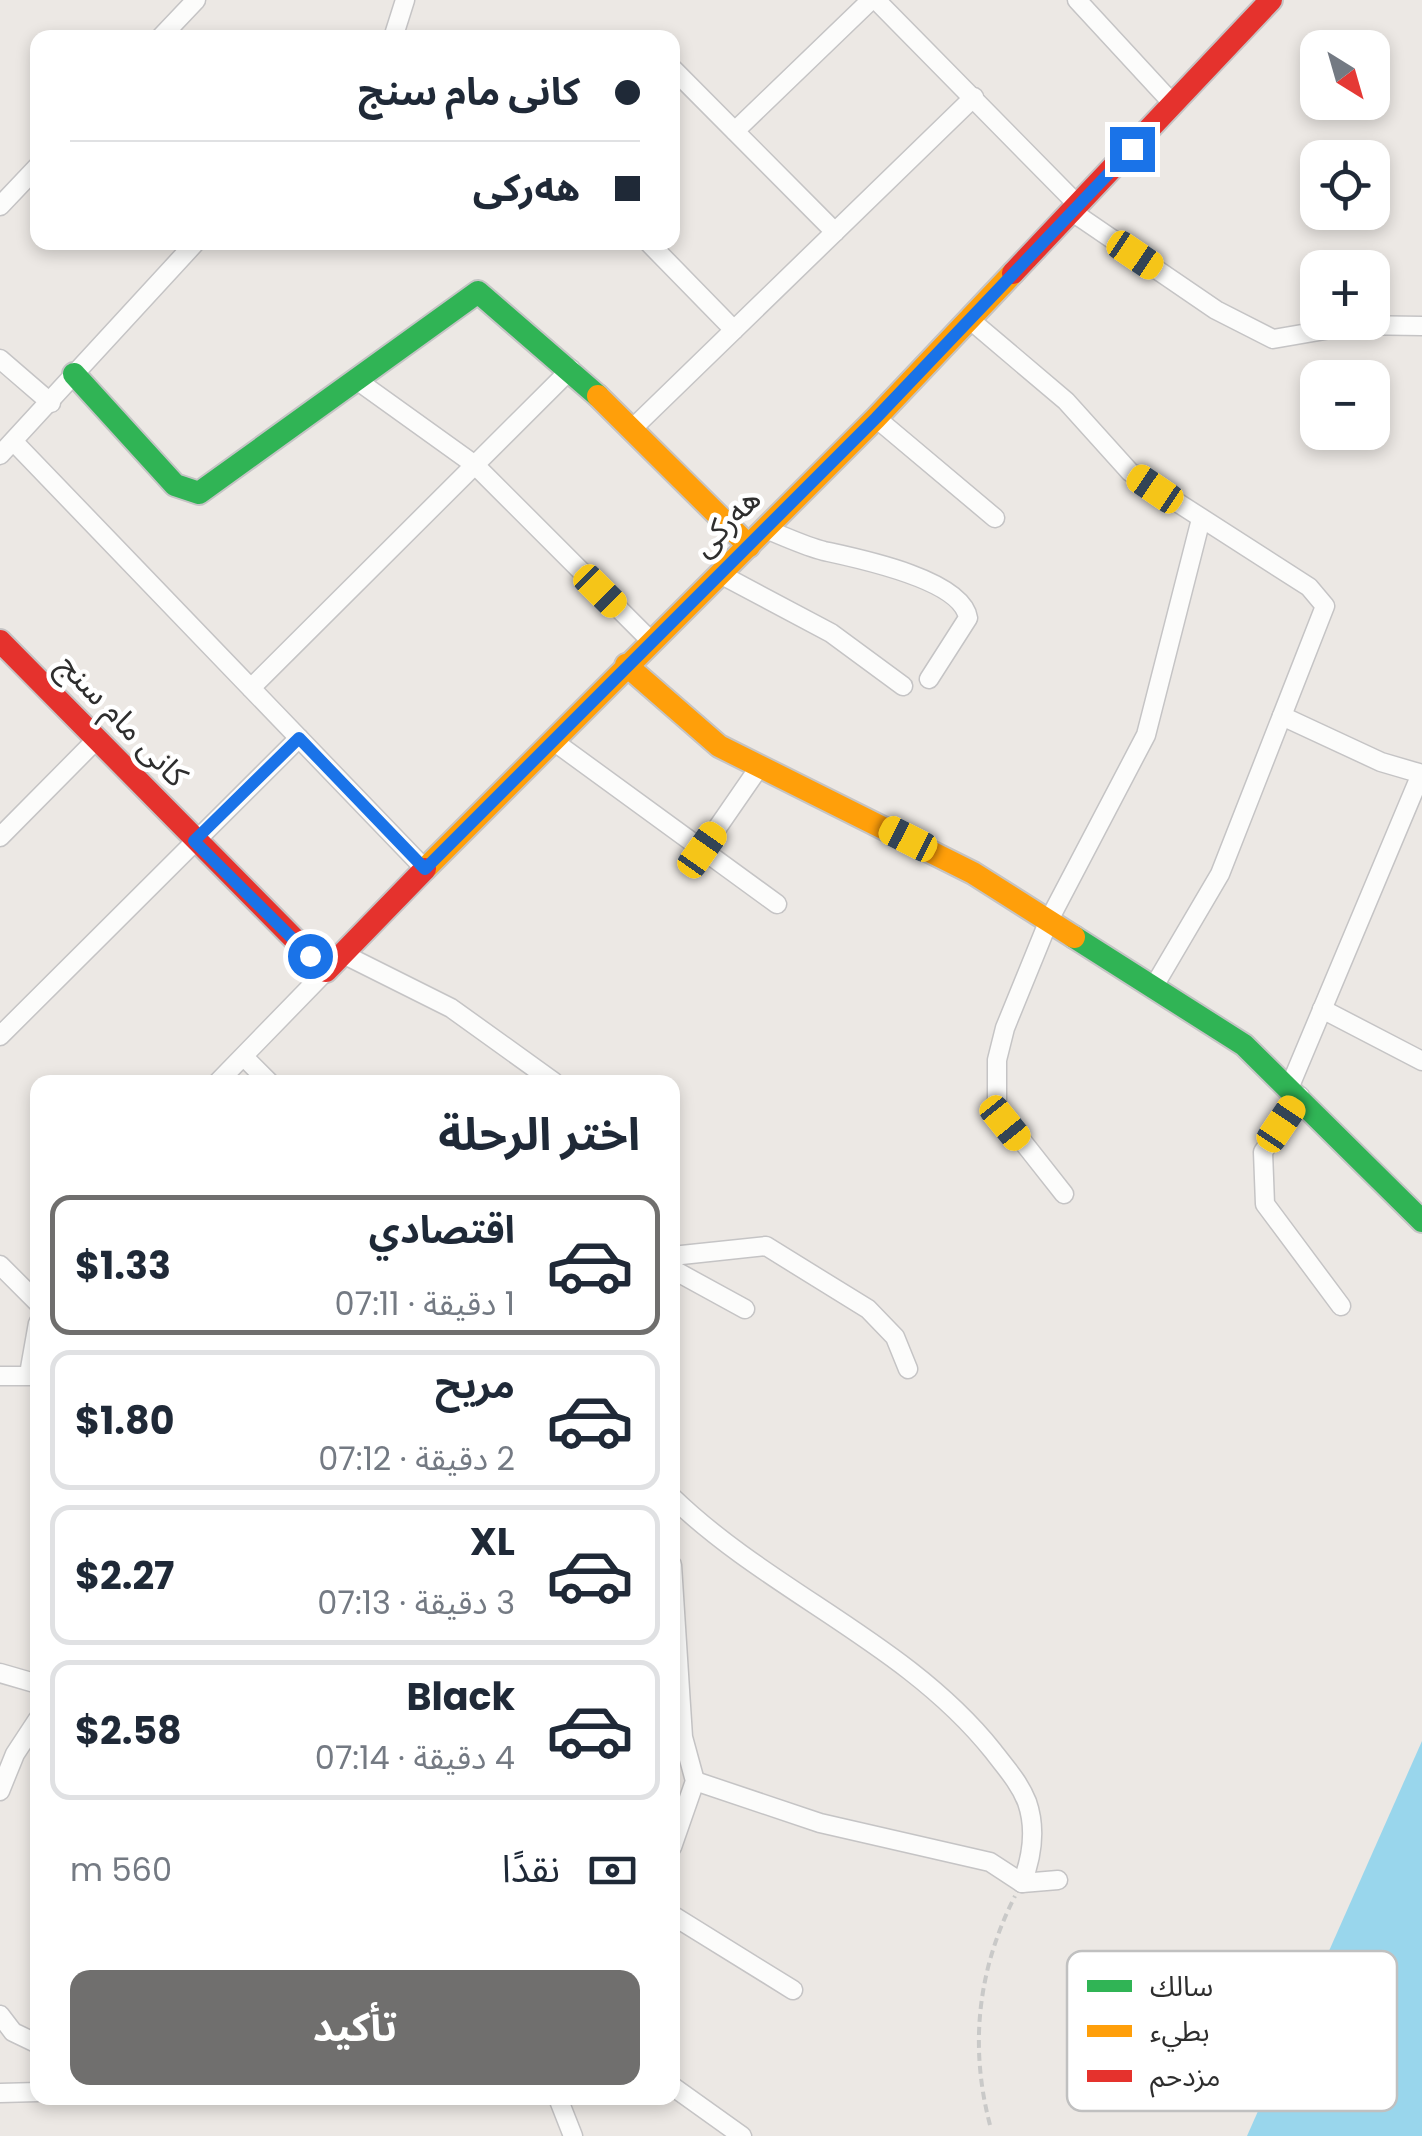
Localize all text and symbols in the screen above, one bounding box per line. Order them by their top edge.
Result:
north arrow [1300,30,1390,120]
map controls [1300,30,1390,450]
text: کانی مام سنج [358,65,580,118]
route end [1110,127,1155,172]
button: locate [1300,140,1390,230]
text: هەرکی [473,161,580,214]
car [1102,226,1168,284]
button: + [1300,250,1390,340]
button: − [1300,360,1390,450]
car [1122,460,1188,518]
street label: هەرکی [681,477,770,566]
car [568,559,632,623]
street label: کانی مام سنج [47,643,199,798]
car [874,812,942,866]
car [673,817,731,883]
route start [288,934,333,979]
car [974,1090,1036,1156]
car [1252,1091,1310,1157]
text: اختر الرحلة [438,1103,640,1166]
text: اقتصادي [369,1203,515,1256]
icon: car [545,1220,635,1310]
text: $1.33 [75,1239,171,1292]
text: 1 دقيقة · 07:11 [335,1281,515,1326]
text: مريح [435,1358,515,1411]
icon: car [545,1375,635,1465]
text: $1.80 [75,1394,174,1447]
text: 2 دقيقة · 07:12 [318,1436,515,1481]
text: XL [470,1515,515,1568]
icon: car [545,1530,635,1620]
text: $2.27 [75,1549,174,1602]
text: 3 دقيقة · 07:13 [317,1580,515,1625]
text: Black [406,1670,515,1723]
icon: car [545,1685,635,1775]
text: $2.58 [75,1704,182,1757]
text: 4 دقيقة · 07:14 [315,1735,515,1780]
text: نقدًا [502,1842,560,1895]
icon: cash [585,1843,640,1898]
text: 560 m [70,1847,172,1892]
legend [1067,1951,1397,2111]
text: سالك [1150,1967,1213,2006]
button: تأكيد [70,1970,640,2085]
text: بطيء [1150,2012,1210,2052]
text: مزدحم [1150,2057,1221,2098]

